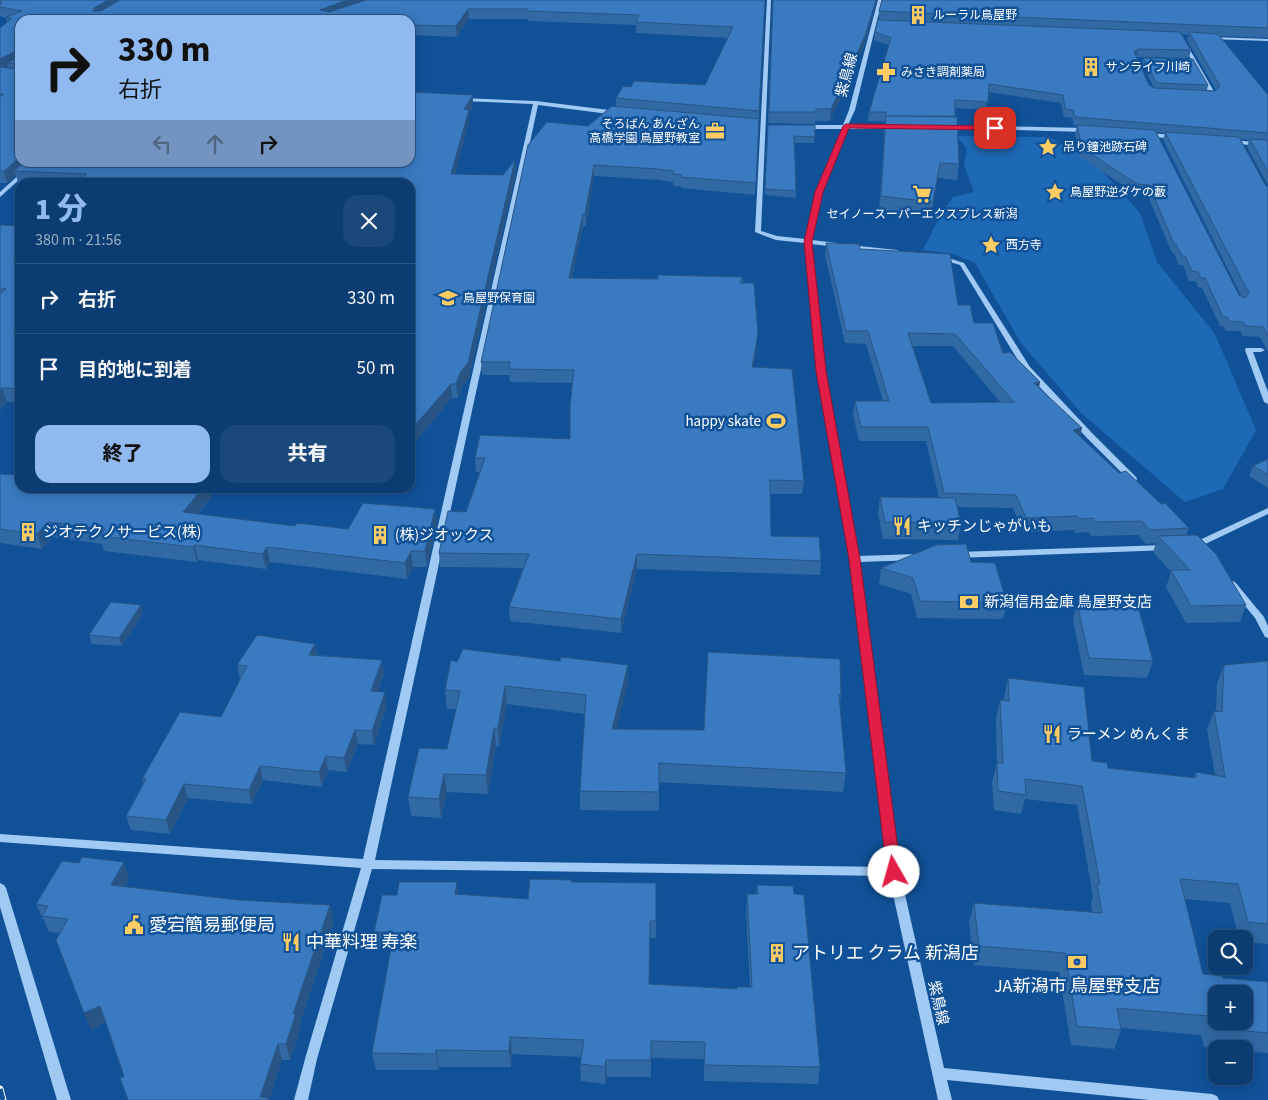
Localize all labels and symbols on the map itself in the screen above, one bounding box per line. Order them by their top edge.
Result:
building icon: ルーラル鳥屋野 [907,4,929,26]
place label: ルーラル鳥屋野 [933,7,1017,24]
street label: 紫鳥線 [831,51,863,99]
building icon: サンライフ川崎 [1080,56,1102,78]
place label: サンライフ川崎 [1106,59,1190,76]
pharmacy icon: みさき調剤薬局 [875,61,897,83]
place label: みさき調剤薬局 [901,64,985,81]
pin [974,107,1016,149]
place label: そろばん あんざん 高橋学園 鳥屋野教室 [590,116,700,147]
office icon: そろばん あんざん 高橋学園 鳥屋野教室 [704,120,726,142]
place icon: 吊り鐘池跡石碑 [1037,136,1059,158]
place label: 吊り鐘池跡石碑 [1063,139,1147,156]
place icon: 鳥屋野逆ダケの藪 [1044,181,1066,203]
supermarket icon: セイノースーパーエクスプレス新潟 [911,183,933,205]
place label: 鳥屋野逆ダケの藪 [1070,184,1166,201]
place label: セイノースーパーエクスプレス新潟 [827,206,1017,223]
place icon: 西方寺 [980,234,1002,256]
place label: 西方寺 [1006,237,1042,254]
school or university icon: 鳥屋野保育園 [437,287,459,309]
place label: 鳥屋野保育園 [463,290,535,307]
sports icon: happy skate [765,410,787,432]
place label: happy skate [685,411,761,432]
restaurant icon: キッチンじゃがいも [891,515,913,537]
place label: キッチンじゃがいも [917,516,1052,537]
building icon: ジオテクノサービス(株) [17,521,39,543]
place label: ジオテクノサービス(株) [43,522,201,543]
building icon: (株)ジオックス [369,524,391,546]
place label: (株)ジオックス [395,525,494,546]
bank icon: 新潟信用金庫 鳥屋野支店 [958,591,980,613]
place label: 新潟信用金庫 鳥屋野支店 [984,592,1152,613]
restaurant icon: ラーメン めんくま [1041,723,1063,745]
place label: ラーメン めんくま [1067,724,1189,745]
position arrow [867,845,919,897]
place label: 愛宕簡易郵便局 [149,913,275,938]
public building icon: 愛宕簡易郵便局 [123,914,145,936]
place label: 中華料理 寿楽 [306,930,418,955]
restaurant icon: 中華料理 寿楽 [280,931,302,953]
place label: アトリエ クラム 新潟店 [792,941,979,966]
building icon: アトリエ クラム 新潟店 [766,942,788,964]
bank icon: JA新潟市 鳥屋野支店 [1066,951,1088,973]
place label: JA新潟市 鳥屋野支店 [994,974,1160,999]
street label: 紫鳥線 [923,979,953,1027]

